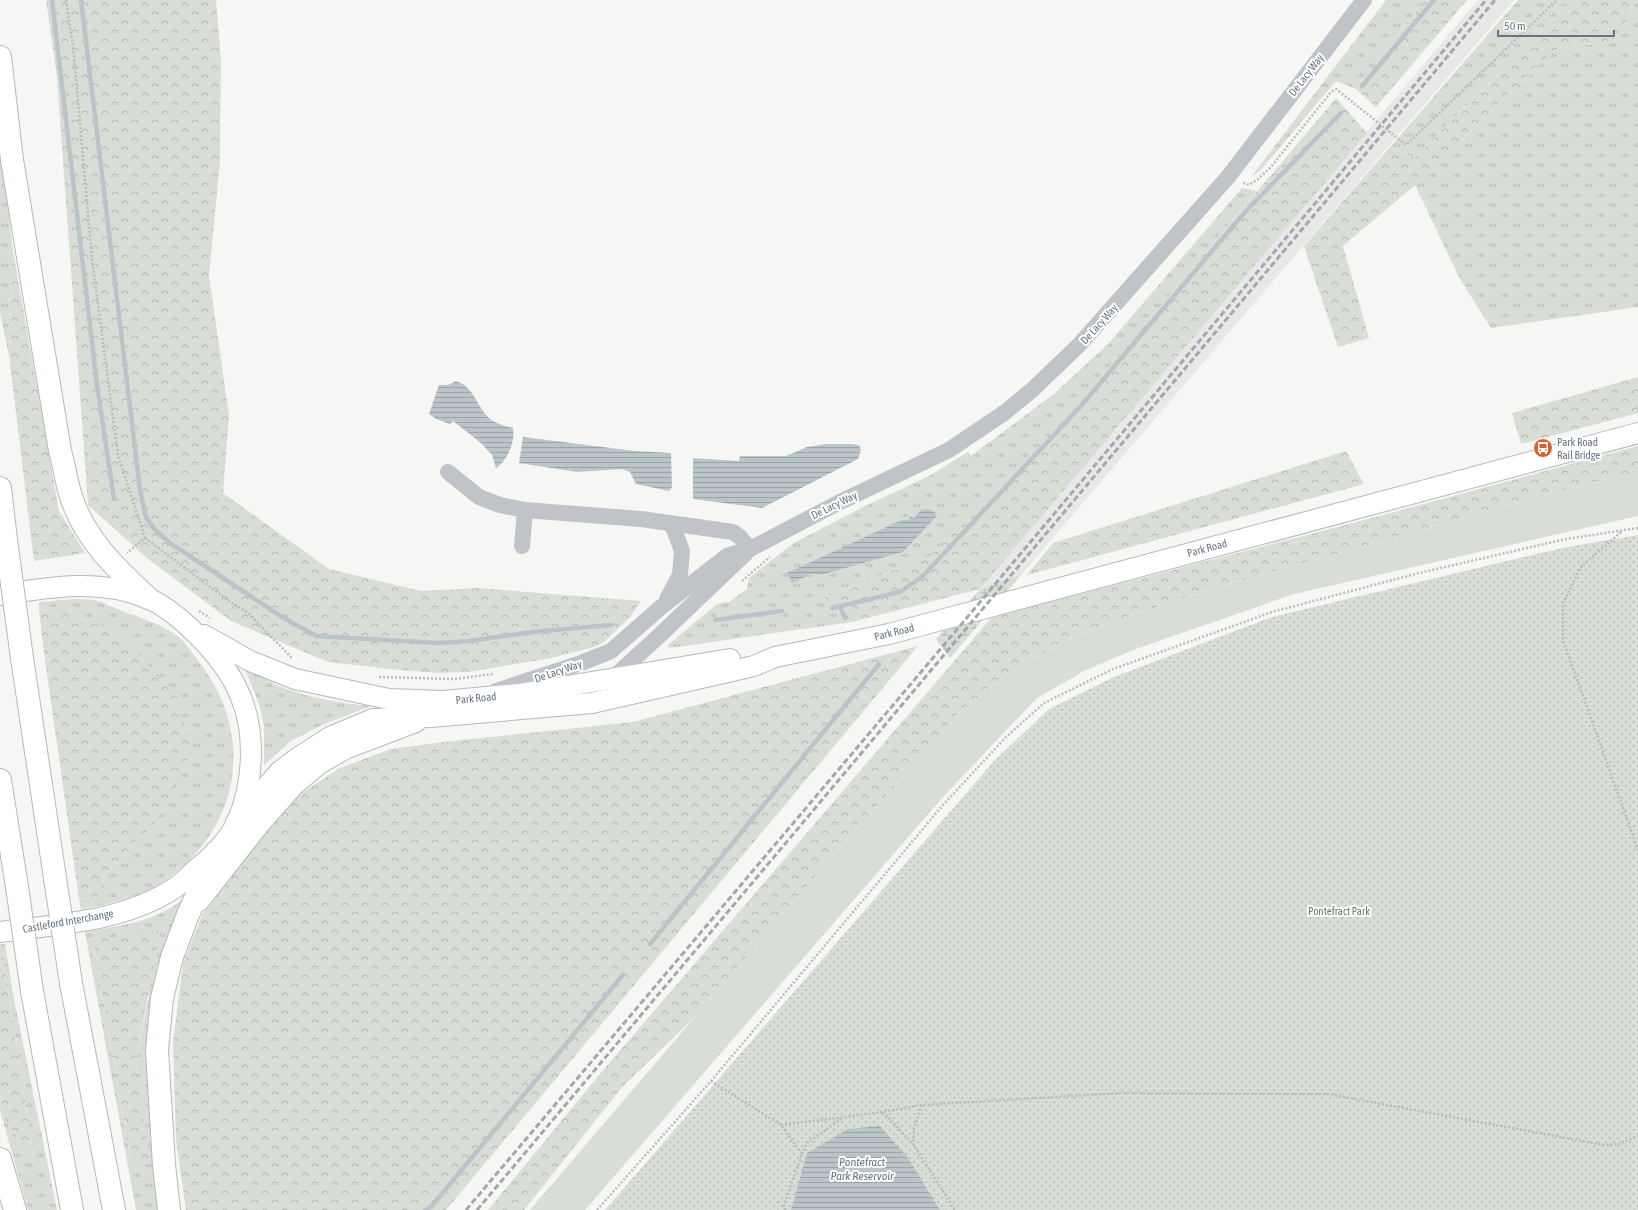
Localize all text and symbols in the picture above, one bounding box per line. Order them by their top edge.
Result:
scale bar [1498,12,1614,38]
text: 50 m [1504,19,1526,33]
street label: De Lacy Way [1286,51,1326,98]
street label: De Lacy Way [1078,301,1120,346]
place label: Park Road Rail Bridge [1557,436,1600,461]
bus stop icon: Park Road Rail Bridge [1532,437,1554,459]
street label: De Lacy Way [809,489,859,521]
street label: Park Road [1186,537,1228,559]
street label: Park Road [873,621,915,643]
street label: De Lacy Way [533,657,584,685]
street label: Park Road [455,690,497,706]
park label: Pontefract Park [1308,905,1370,917]
street label: Castleford Interchange [22,907,114,935]
water label: Pontefract Park Reservoir [830,1155,894,1183]

